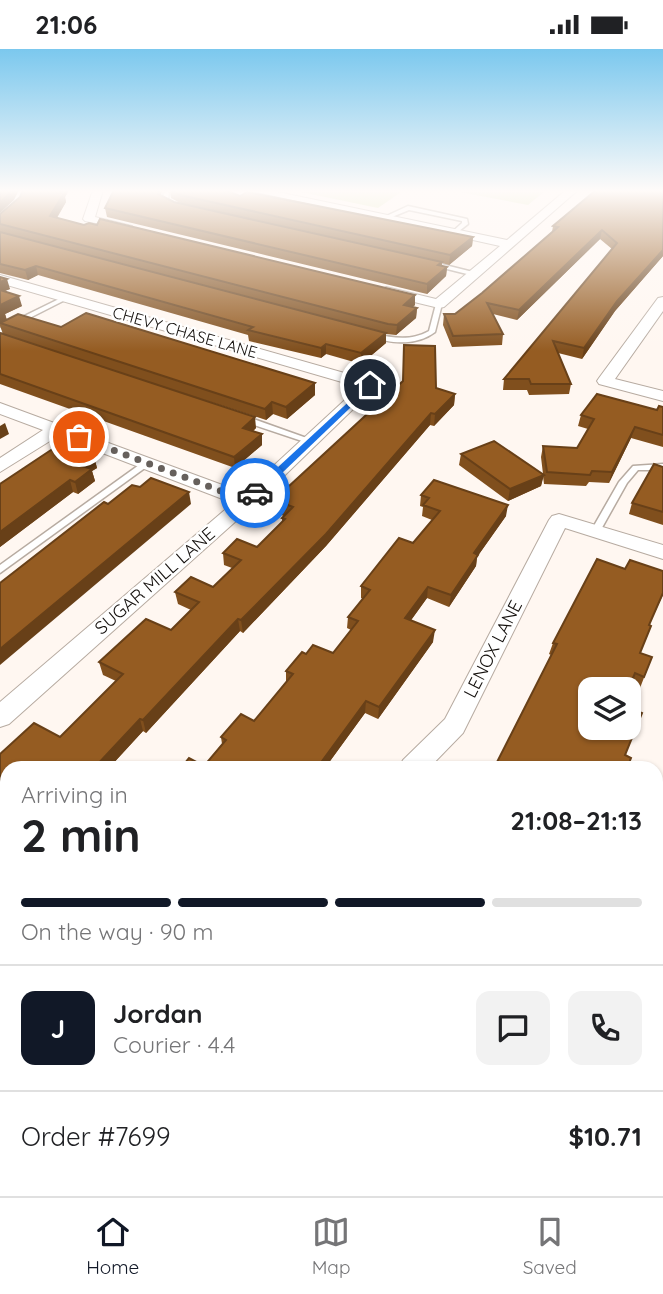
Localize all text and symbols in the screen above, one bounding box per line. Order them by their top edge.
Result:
text: 21:06 [35,8,97,41]
street label: CHEVY CHASE LANE [110,302,260,362]
pin [340,355,400,415]
icon: home [351,366,389,404]
pin [49,407,109,467]
icon: bag [60,418,98,456]
courier [220,458,290,528]
icon: car [236,474,274,512]
street label: SUGAR MILL LANE [90,522,220,639]
street label: LENOX LANE [458,596,527,701]
map controls [578,677,641,740]
button: layers [578,677,641,740]
text: Arriving in [21,780,128,809]
text: 21:08–21:13 [510,804,642,837]
text: 2 min [21,806,141,864]
text: On the way · 90 m [21,917,214,946]
button: chat [476,991,550,1065]
button: phone [568,991,642,1065]
text: Jordan [113,997,202,1030]
text: J [51,1012,65,1045]
text: Courier · 4.4 [113,1030,235,1059]
text: Order #7699 [21,1120,170,1153]
text: $10.71 [568,1120,642,1153]
tab: Home [86,1213,139,1279]
tab: Map [312,1213,350,1279]
tab: Saved [523,1213,577,1279]

